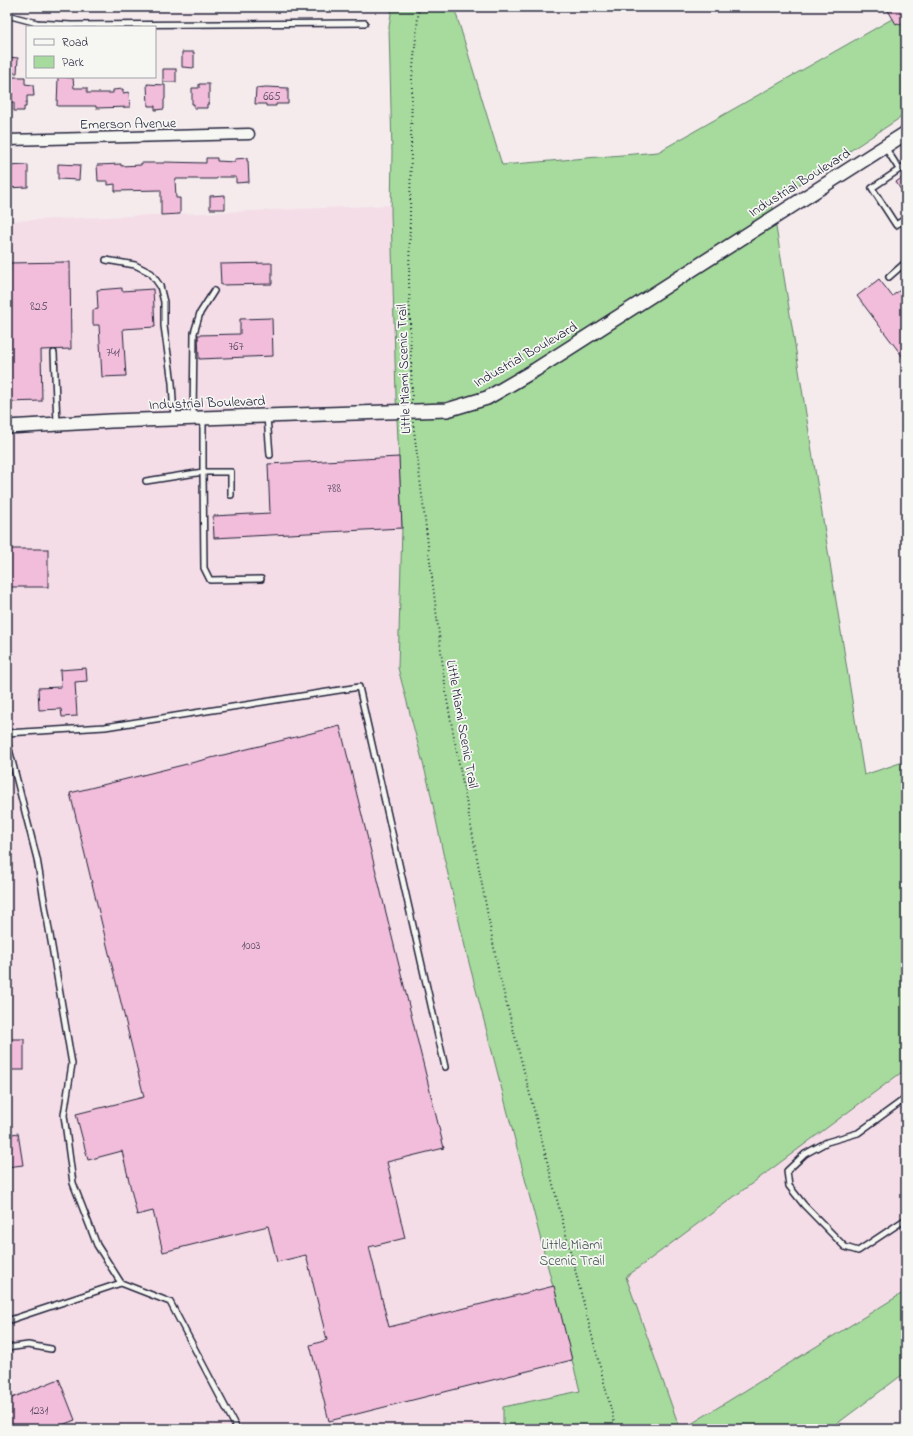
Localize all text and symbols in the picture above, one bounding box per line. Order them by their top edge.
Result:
legend [26,26,156,78]
text: Road [62,34,88,52]
text: Park [62,54,84,72]
house number: 665 [263,88,281,106]
street label: Emerson Avenue [80,113,177,136]
street label: Industrial Boulevard [745,143,855,223]
house number: 825 [30,298,48,316]
street label: Little Miami Scenic Trail [392,304,417,434]
street label: Industrial Boulevard [470,317,582,394]
house number: 767 [228,338,244,356]
house number: 741 [106,344,120,362]
street label: Industrial Boulevard [148,391,266,416]
house number: 788 [327,480,341,498]
street label: Little Miami Scenic Trail [440,658,483,790]
house number: 1003 [241,937,261,955]
park label: Little Miami Scenic Trail [539,1235,605,1272]
house number: 1231 [30,1402,48,1420]

